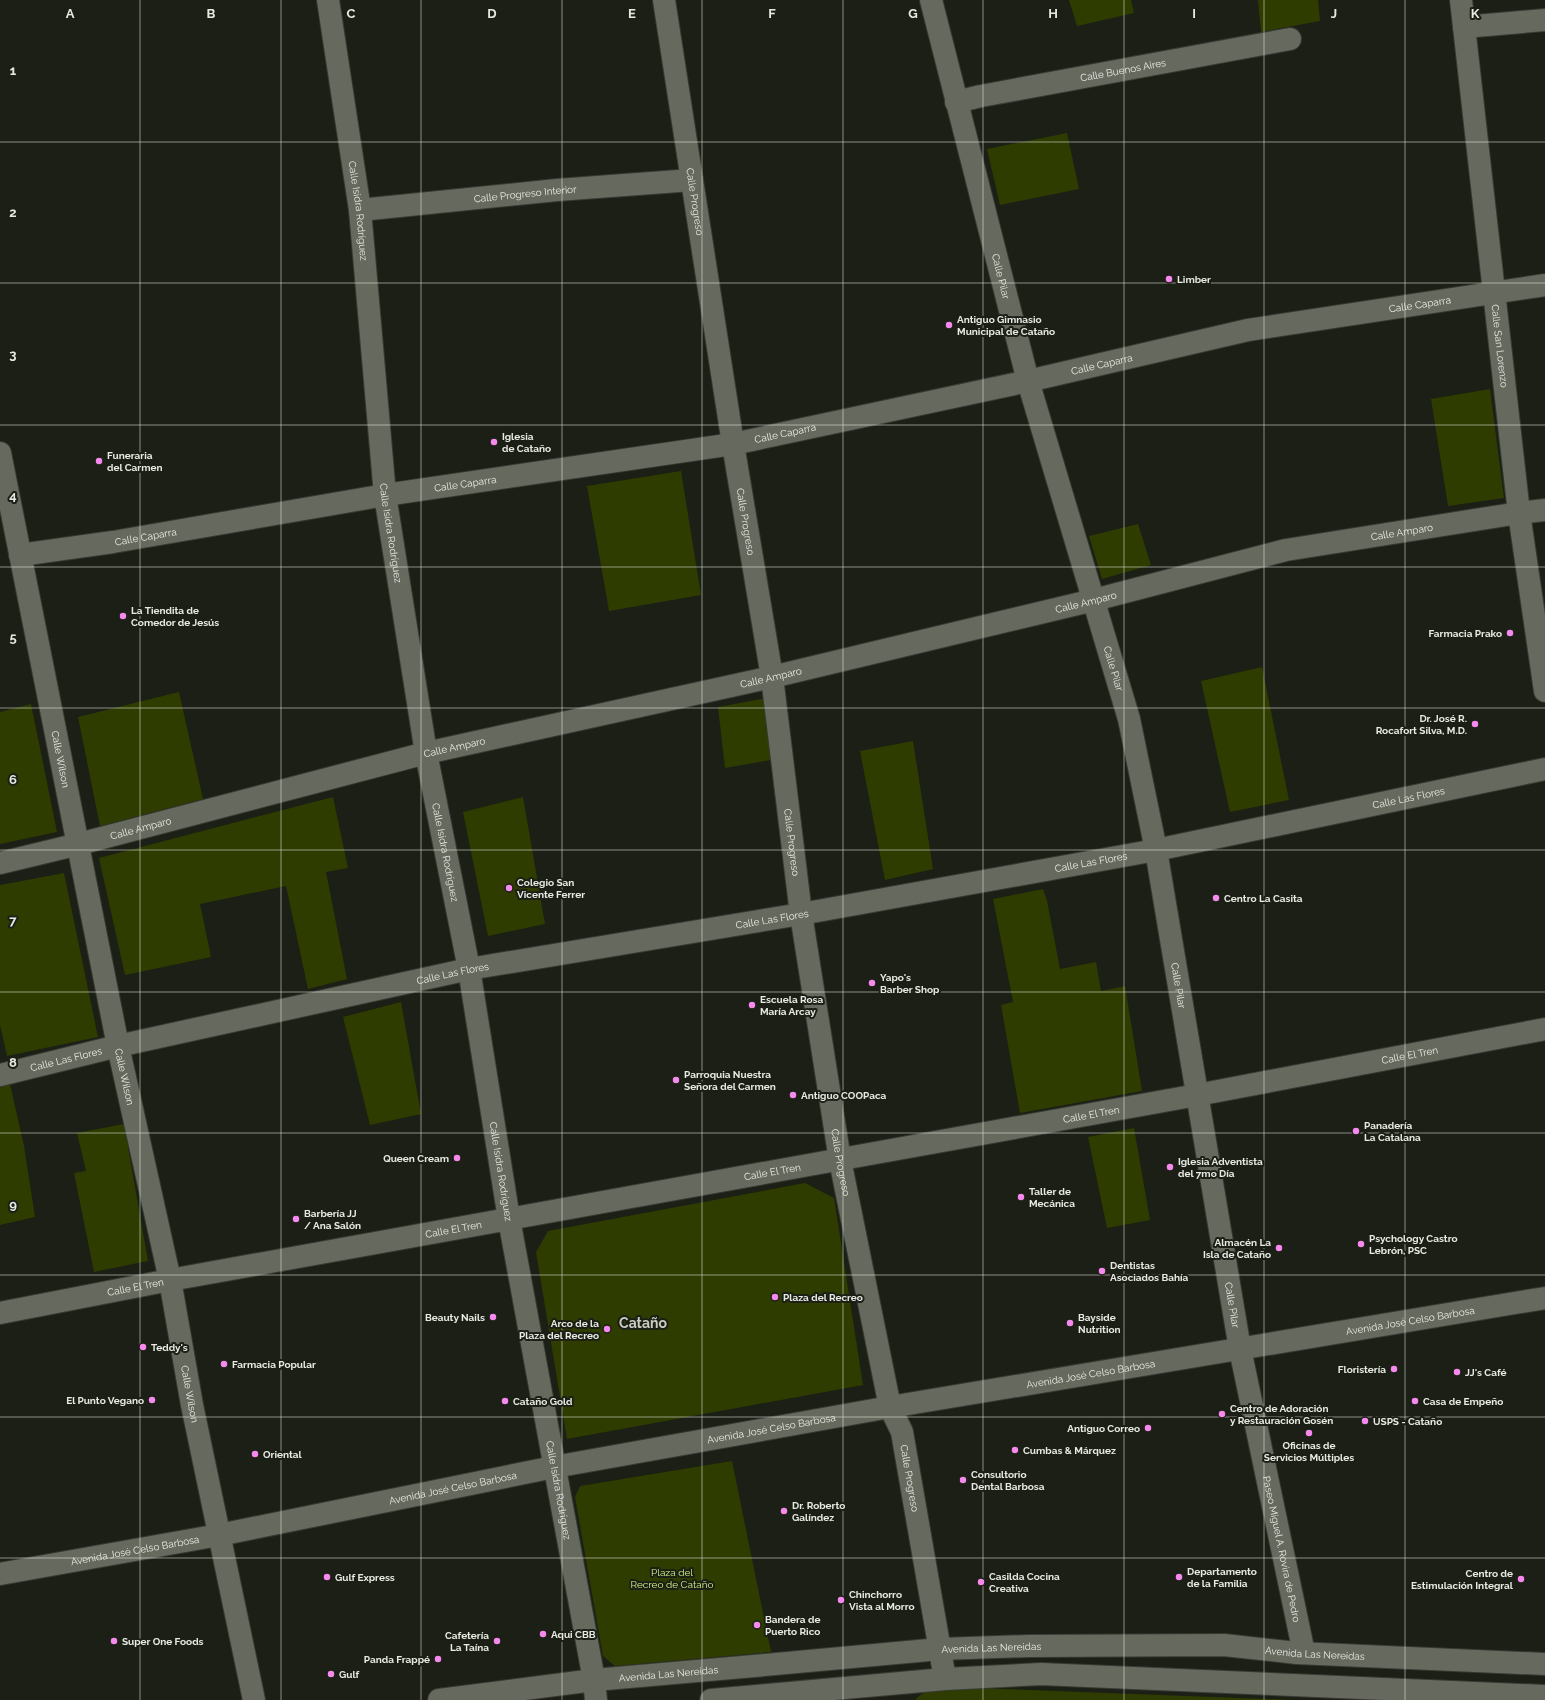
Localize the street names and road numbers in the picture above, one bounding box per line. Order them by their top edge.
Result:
street label: Calle Buenos Aires [1079,57,1167,83]
street label: Calle Isidra Rodríguez [347,160,370,261]
street label: Calle Progreso [685,167,706,236]
street label: Calle Progreso Interior [473,183,577,204]
street label: Calle Pilar [990,252,1012,300]
street label: Calle Caparra [1388,294,1452,314]
street label: Calle San Lorenzo [1490,304,1510,388]
street label: Calle Caparra [1070,351,1134,376]
street label: Calle Caparra [753,421,817,445]
street label: Calle Caparra [433,473,497,493]
street label: Calle Isidra Rodríguez [378,483,404,584]
street label: Calle Progreso [735,487,757,556]
street label: Calle Amparo [1370,521,1434,542]
street label: Calle Caparra [114,526,177,547]
street label: Calle Amparo [1054,589,1118,615]
street label: Calle Pilar [1102,645,1126,693]
street label: Calle Amparo [739,665,803,689]
street label: Calle Wilson [50,730,72,789]
street label: Calle Amparo [422,735,486,759]
street label: Calle Las Flores [1371,785,1446,810]
street label: Calle Isidra Rodríguez [431,802,461,903]
street label: Calle Progreso [783,808,802,877]
street label: Calle Amparo [109,815,172,841]
street label: Calle Las Flores [1054,850,1128,874]
street label: Calle Las Flores [735,907,809,930]
street label: Calle Las Flores [415,960,490,986]
street label: Calle Pilar [1170,962,1188,1010]
street label: Calle El Tren [1381,1044,1439,1065]
street label: Calle Las Flores [29,1045,103,1073]
street label: Calle Wilson [113,1047,136,1106]
street label: Calle El Tren [1062,1104,1121,1125]
street label: Calle Isidra Rodríguez [488,1121,515,1222]
street label: Calle Progreso [830,1128,853,1197]
street label: Calle El Tren [743,1161,802,1182]
street label: Calle El Tren [424,1218,483,1239]
street label: Calle El Tren [106,1276,165,1298]
street label: Calle Pilar [1223,1281,1242,1329]
street label: Avenida José Celso Barbosa [1345,1304,1475,1337]
street label: Avenida José Celso Barbosa [1025,1357,1156,1390]
street label: Calle Wilson [180,1364,201,1424]
street label: Avenida José Celso Barbosa [706,1411,836,1445]
street label: Calle Isidra Rodríguez [544,1440,574,1541]
street label: Calle Progreso [899,1444,921,1513]
street label: Avenida José Celso Barbosa [388,1469,518,1506]
street label: Paseo Miguel A. Rovira de Pedro [1261,1475,1303,1623]
street label: Avenida José Celso Barbosa [70,1533,200,1567]
street label: Avenida Las Nereidas [941,1640,1041,1654]
street label: Avenida Las Nereidas [1264,1644,1365,1662]
street label: Avenida Las Nereidas [618,1664,719,1683]

